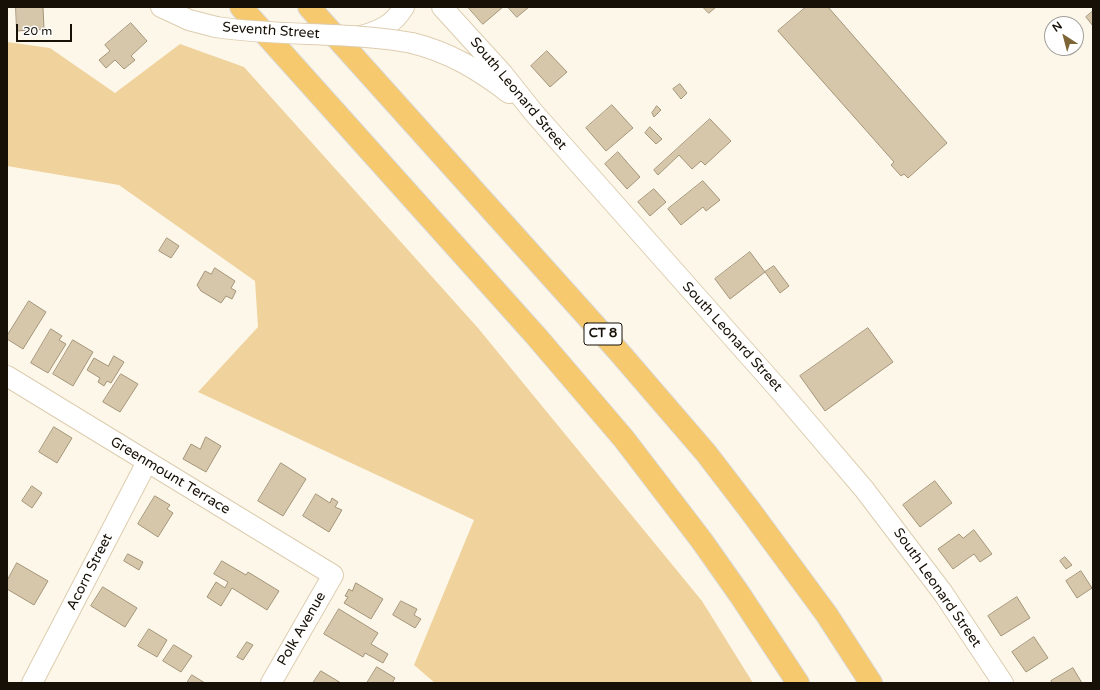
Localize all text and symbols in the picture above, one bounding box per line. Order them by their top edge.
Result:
scale bar [18,16,74,42]
north arrow [1044,16,1084,56]
street label: Seventh Street [222,19,320,43]
text: N [1050,19,1065,35]
text: 20 m [23,24,52,38]
street label: South Leonard Street [466,34,570,154]
street label: South Leonard Street [678,279,786,395]
road number: CT 8 [584,323,622,345]
street label: Greenmount Terrace [107,434,233,518]
street label: South Leonard Street [889,525,985,651]
street label: Acorn Street [64,531,116,613]
street label: Polk Avenue [274,589,330,669]

